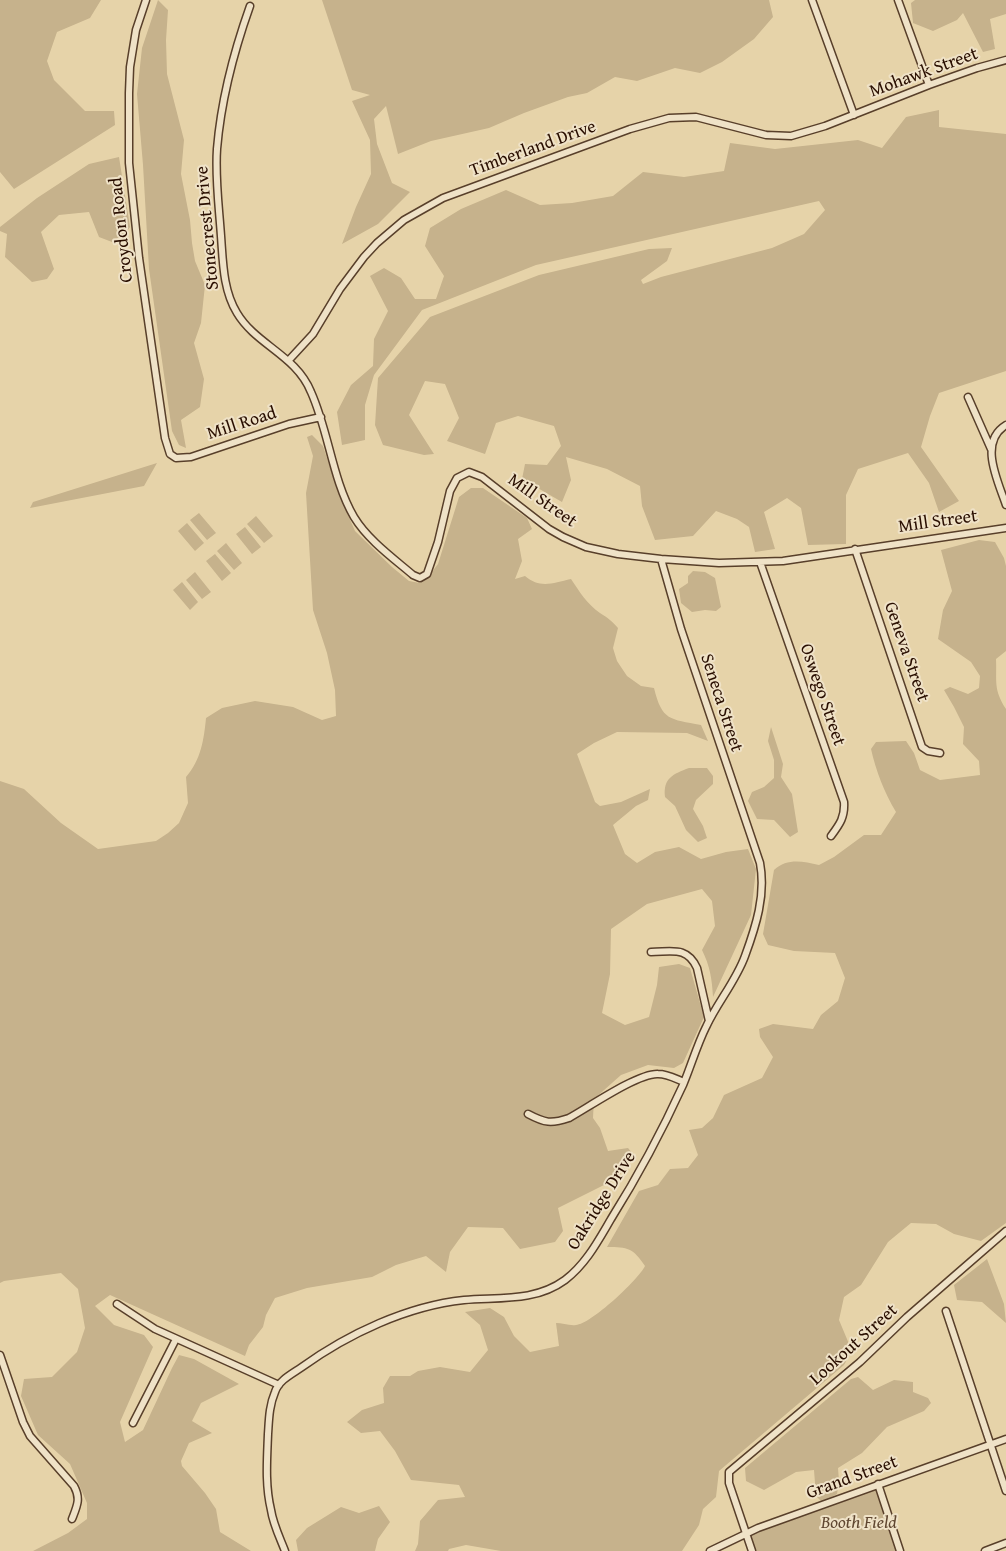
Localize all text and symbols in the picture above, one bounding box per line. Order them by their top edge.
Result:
street label: Mohawk Street [867,43,981,103]
street label: Timberland Drive [467,116,599,182]
street label: Stonecrest Drive [192,165,224,291]
street label: Croydon Road [106,176,138,284]
street label: Mill Road [205,403,279,445]
street label: Mill Street [503,469,581,533]
street label: Mill Street [897,506,979,538]
street label: Geneva Street [879,599,933,705]
street label: Oswego Street [794,641,850,749]
street label: Seneca Street [695,651,747,755]
street label: Oakridge Drive [563,1148,641,1254]
street label: Lookout Street [806,1300,902,1390]
street label: Grand Street [803,1452,901,1504]
park label: Booth Field [821,1512,897,1534]

